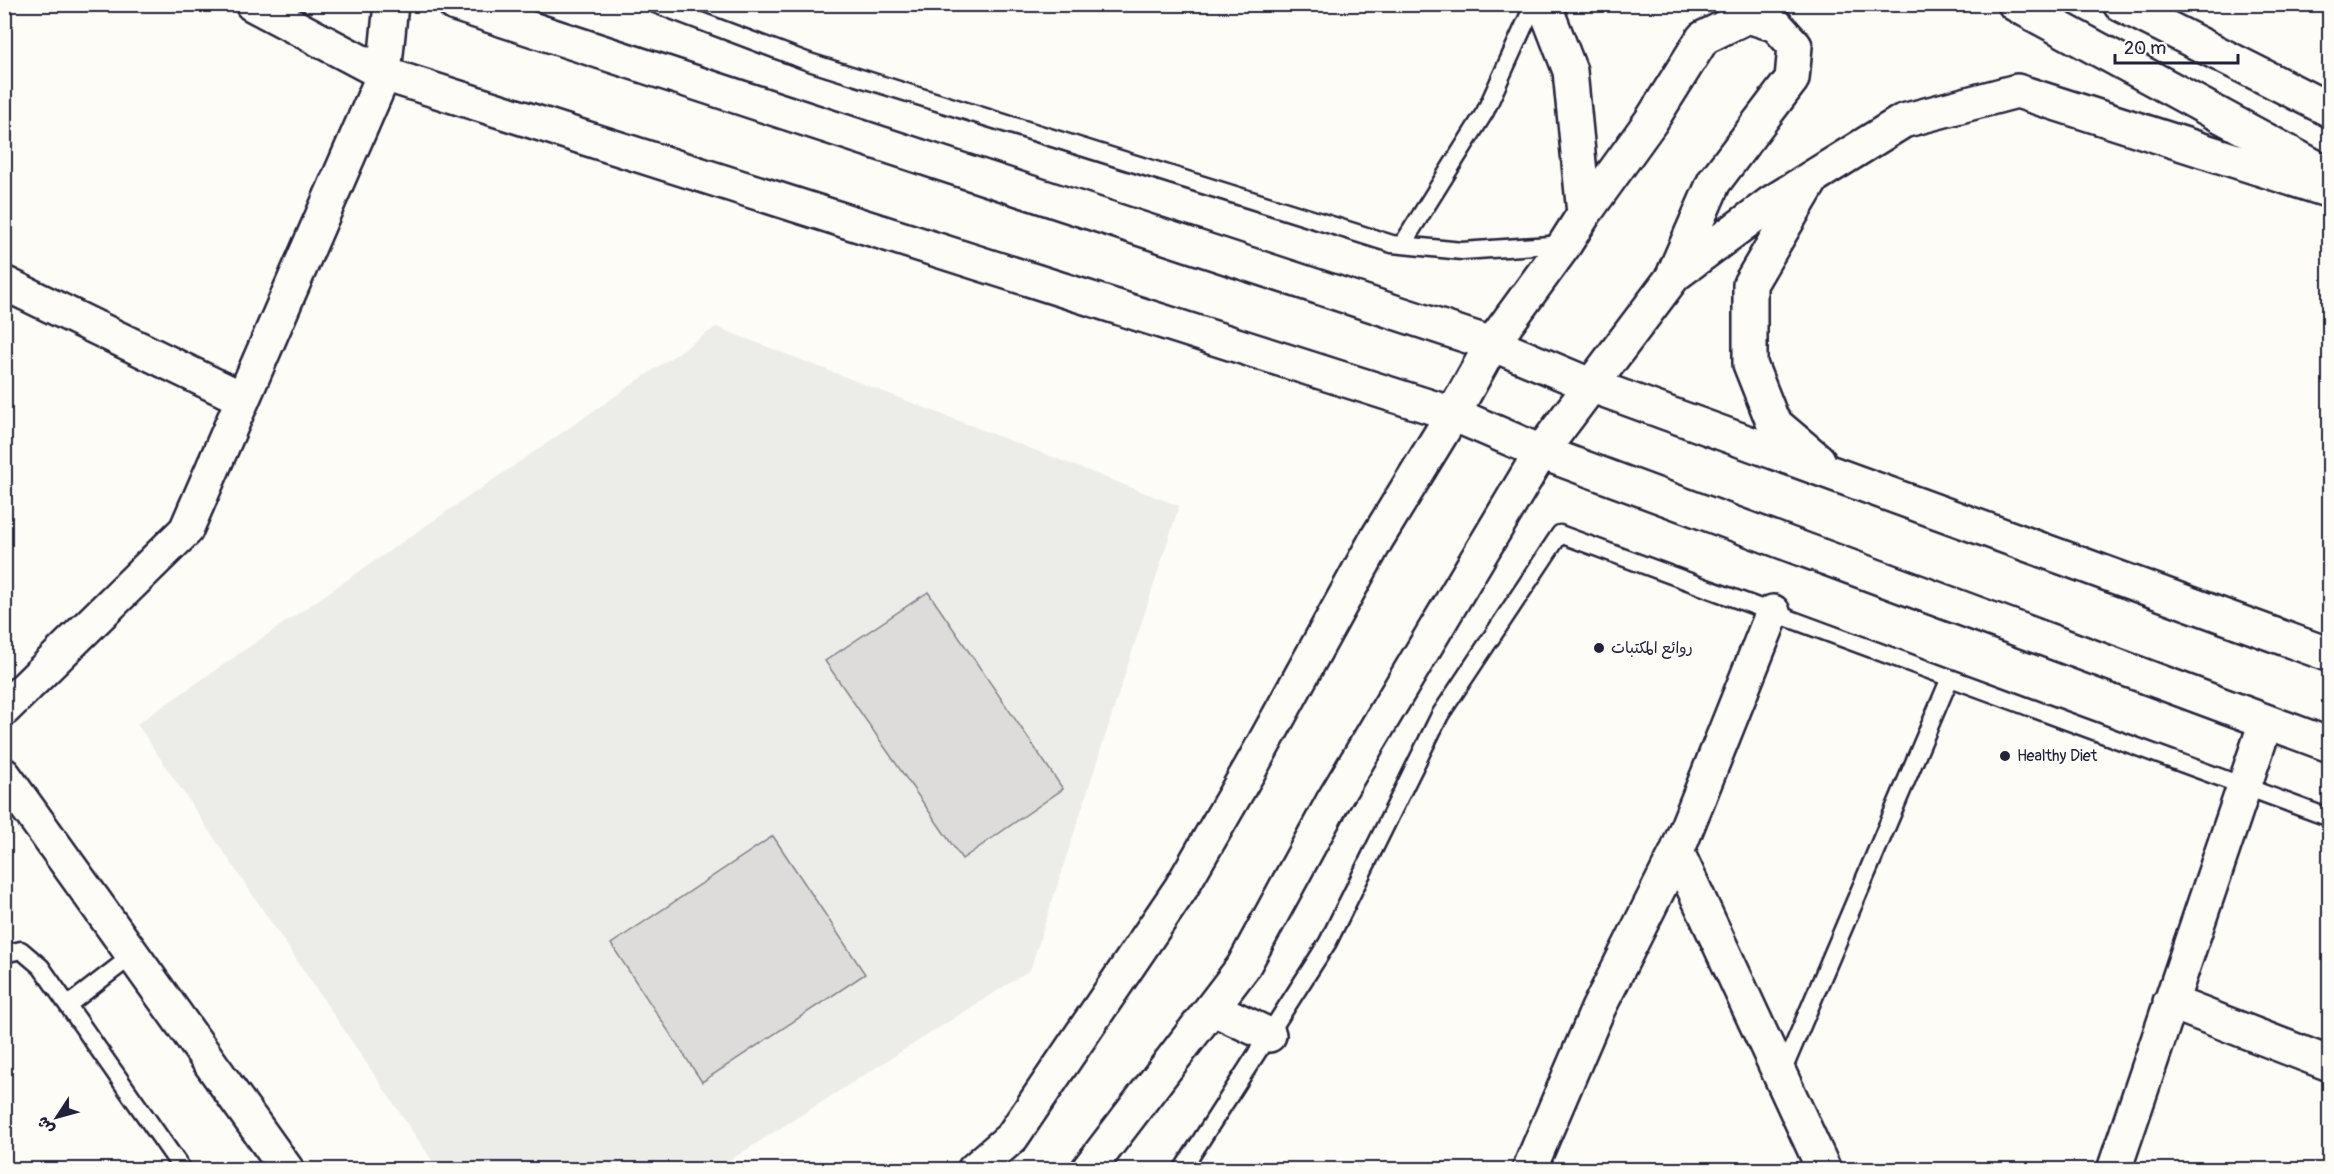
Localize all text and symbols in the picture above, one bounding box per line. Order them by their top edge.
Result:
scale bar [2115,27,2238,65]
text: 20 m [2124,37,2166,60]
place label: روائع المكتبات [1611,638,1693,659]
marker: روائع المكتبات [1592,641,1606,655]
place label: Healthy Diet [2017,746,2098,766]
marker: Healthy Diet [1998,749,2012,763]
north arrow [27,1087,87,1147]
text: ش [32,1112,59,1138]

